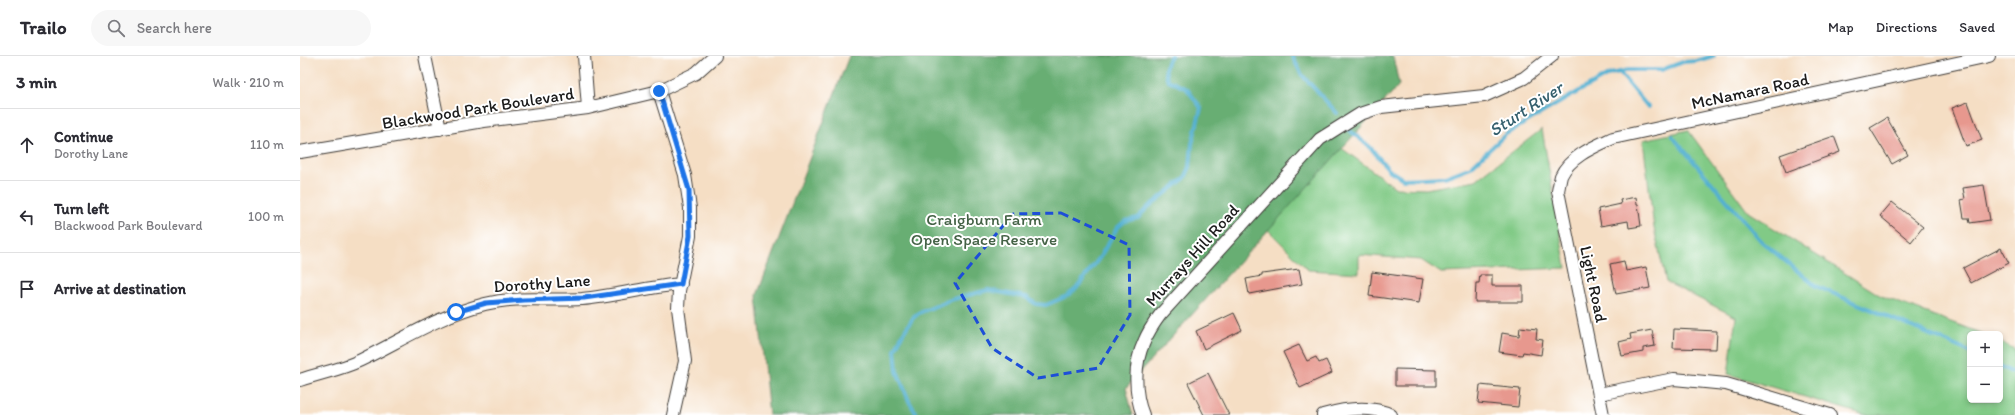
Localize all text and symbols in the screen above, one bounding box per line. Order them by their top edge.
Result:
search box [91,10,371,46]
text: Trailo [20,16,67,39]
icon: search [105,17,127,39]
text: Search here [137,19,212,37]
text: Map [1828,19,1854,36]
text: Directions [1876,19,1937,36]
text: Saved [1959,19,1995,36]
street label: McNamara Road [1689,69,1811,113]
text: 3 min [16,72,57,92]
text: Walk · 210 m [213,75,284,90]
water label: Sturt River [1485,76,1569,141]
route end [650,82,668,100]
street label: Blackwood Park Boulevard [381,83,575,133]
text: Continue [54,128,113,146]
icon: ahead [16,134,38,156]
text: 110 m [250,137,284,152]
text: Dorothy Lane [54,146,128,161]
street label: Murrays Hill Road [1141,199,1243,310]
text: Turn left [54,200,109,218]
icon: left [16,206,38,228]
text: 100 m [248,209,284,224]
park label: Craigburn Farm Open Space Reserve [911,209,1057,249]
text: Blackwood Park Boulevard [54,218,202,233]
street label: Light Road [1576,244,1612,325]
street label: Dorothy Lane [493,270,591,296]
icon: arrive [16,278,38,300]
text: Arrive at destination [54,280,186,298]
route start [447,303,465,321]
map controls [1967,331,2003,403]
button: + [1967,331,2003,367]
button: − [1967,367,2003,403]

